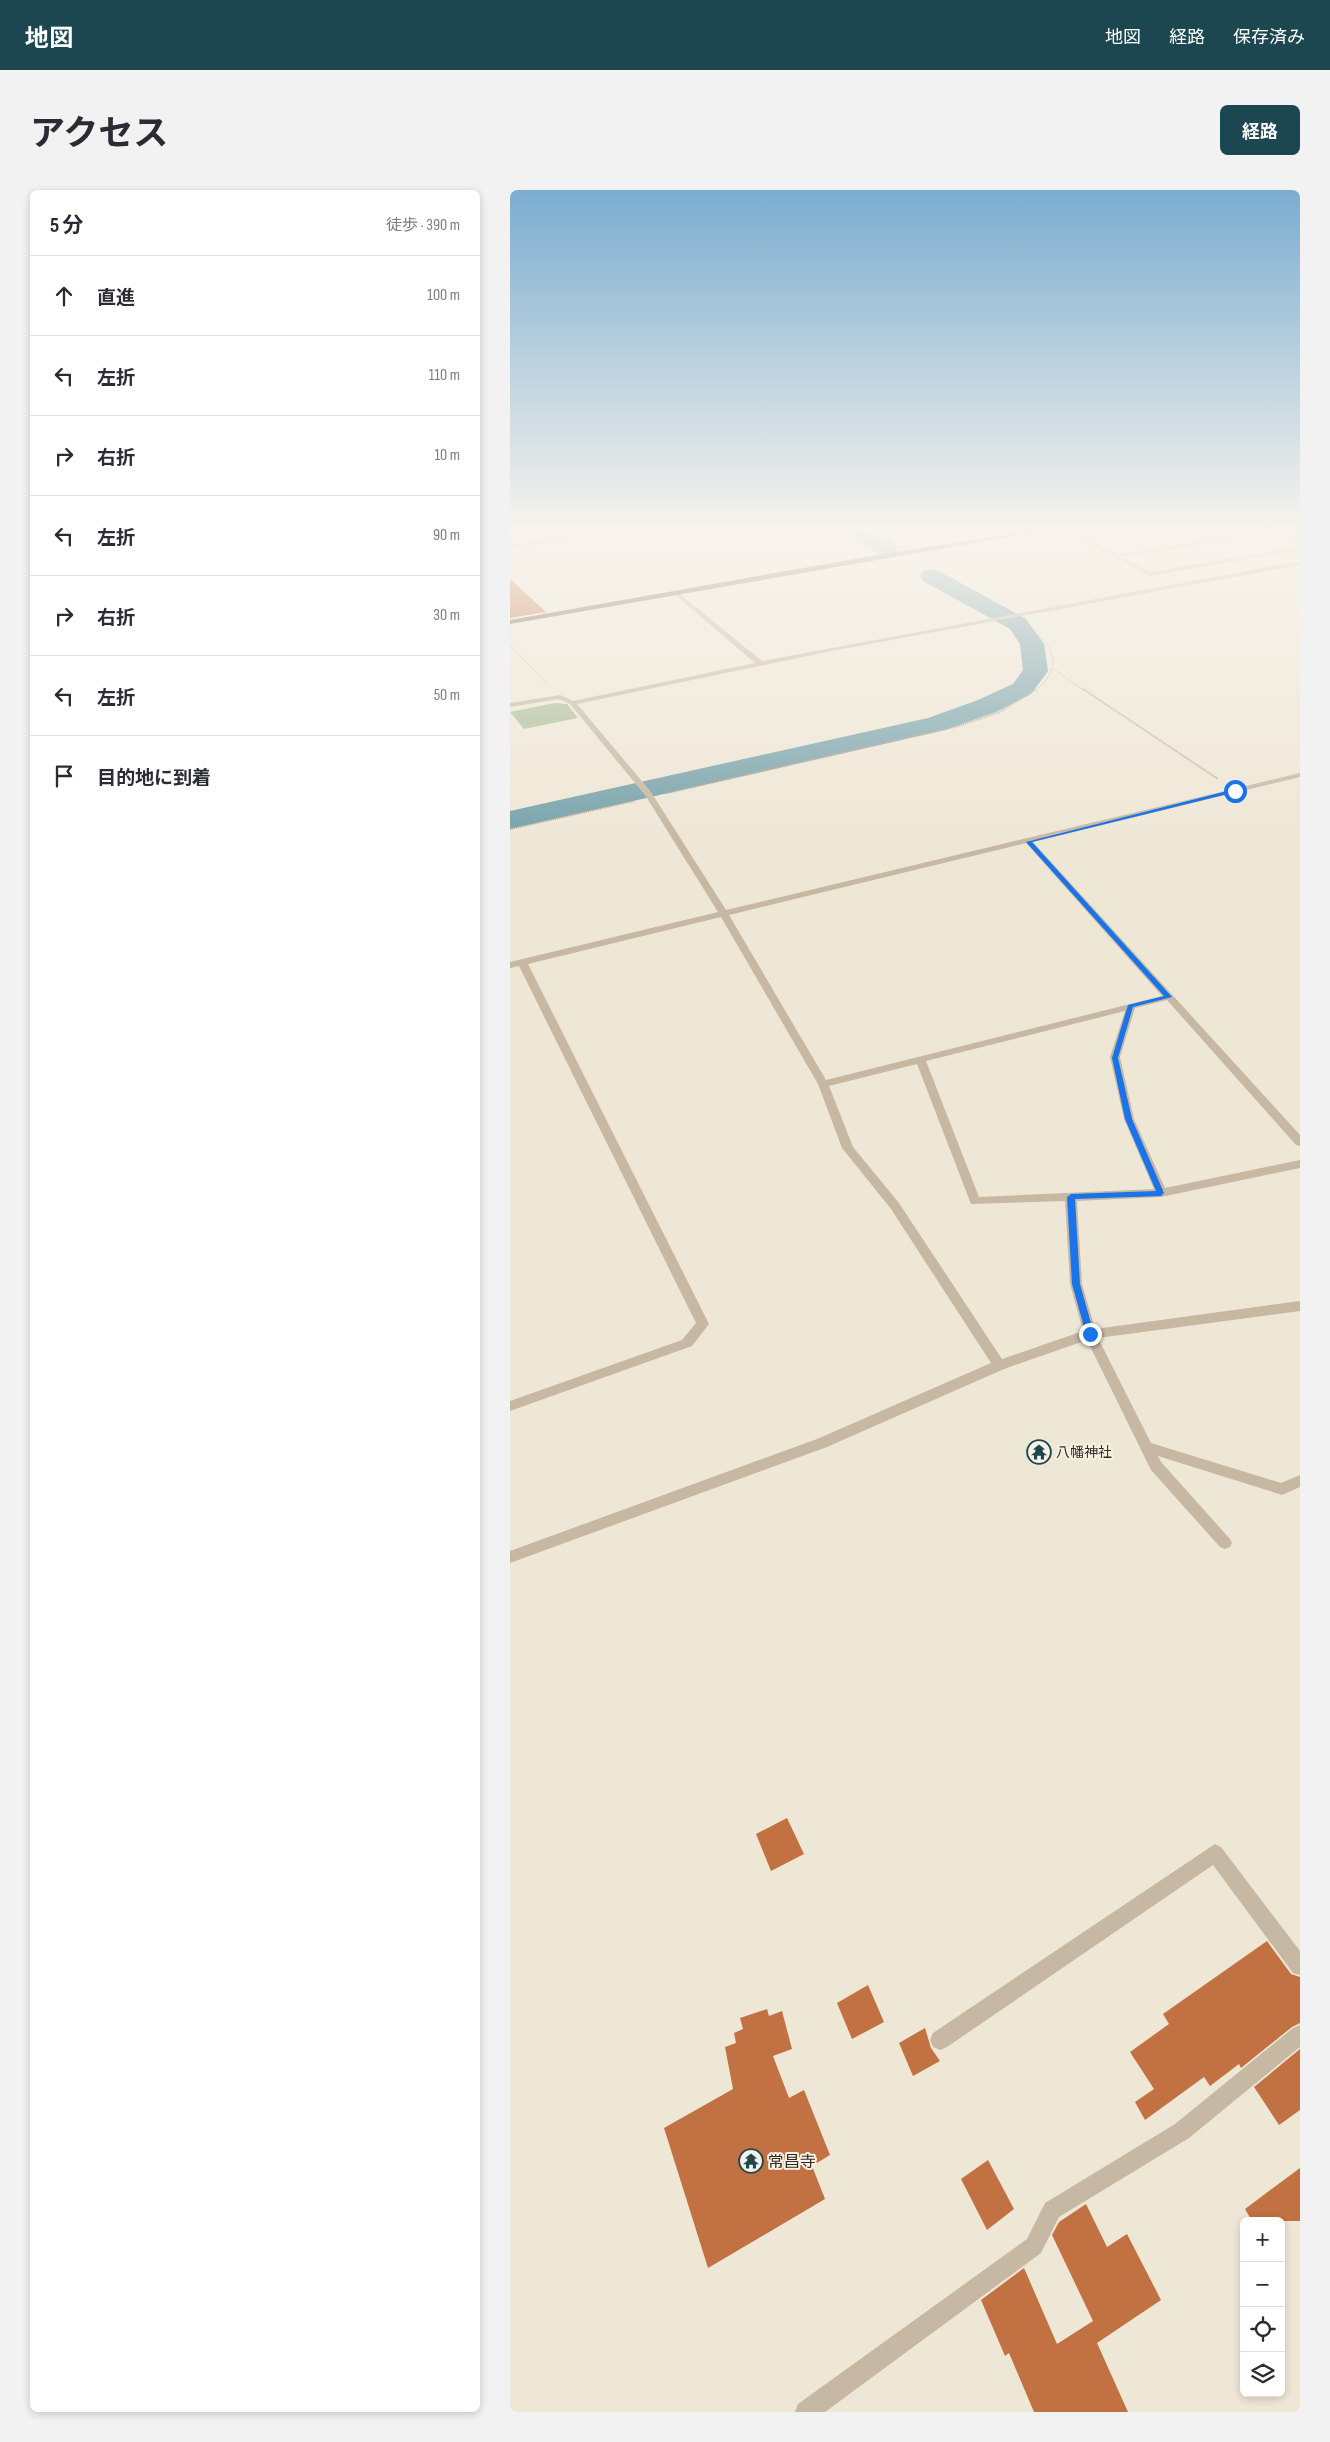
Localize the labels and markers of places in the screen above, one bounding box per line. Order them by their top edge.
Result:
temple icon: 八幡神社 [1026,1439,1052,1465]
place label: 八幡神社 [1056,1444,1112,1461]
temple icon: 常昌寺 [738,2148,764,2174]
place label: 常昌寺 [768,2153,816,2172]

